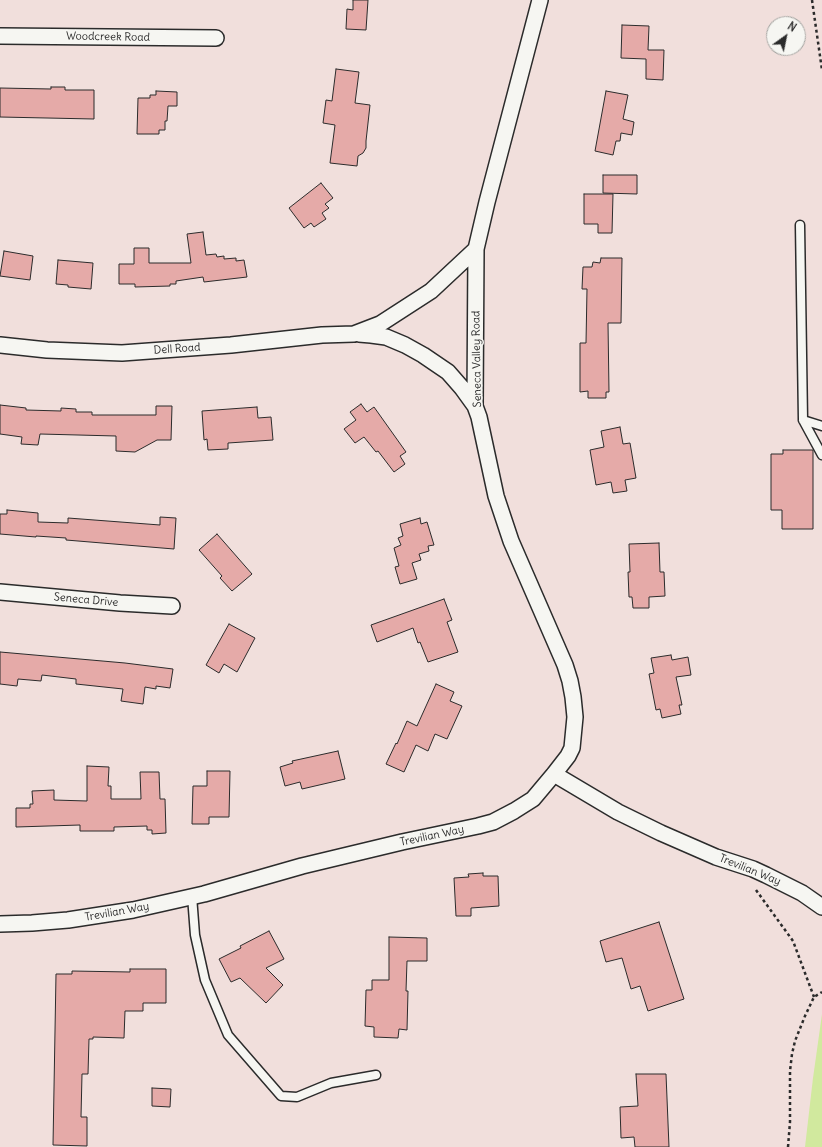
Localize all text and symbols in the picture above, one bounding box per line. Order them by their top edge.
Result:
north arrow [766,16,806,56]
text: N [785,19,799,35]
street label: Woodcreek Road [66,30,150,44]
street label: Seneca Valley Road [470,310,484,408]
street label: Dell Road [153,341,201,357]
street label: Seneca Drive [53,591,119,609]
street label: Trevilian Way [399,823,465,849]
street label: Trevilian Way [717,852,783,888]
street label: Trevilian Way [84,900,150,924]

